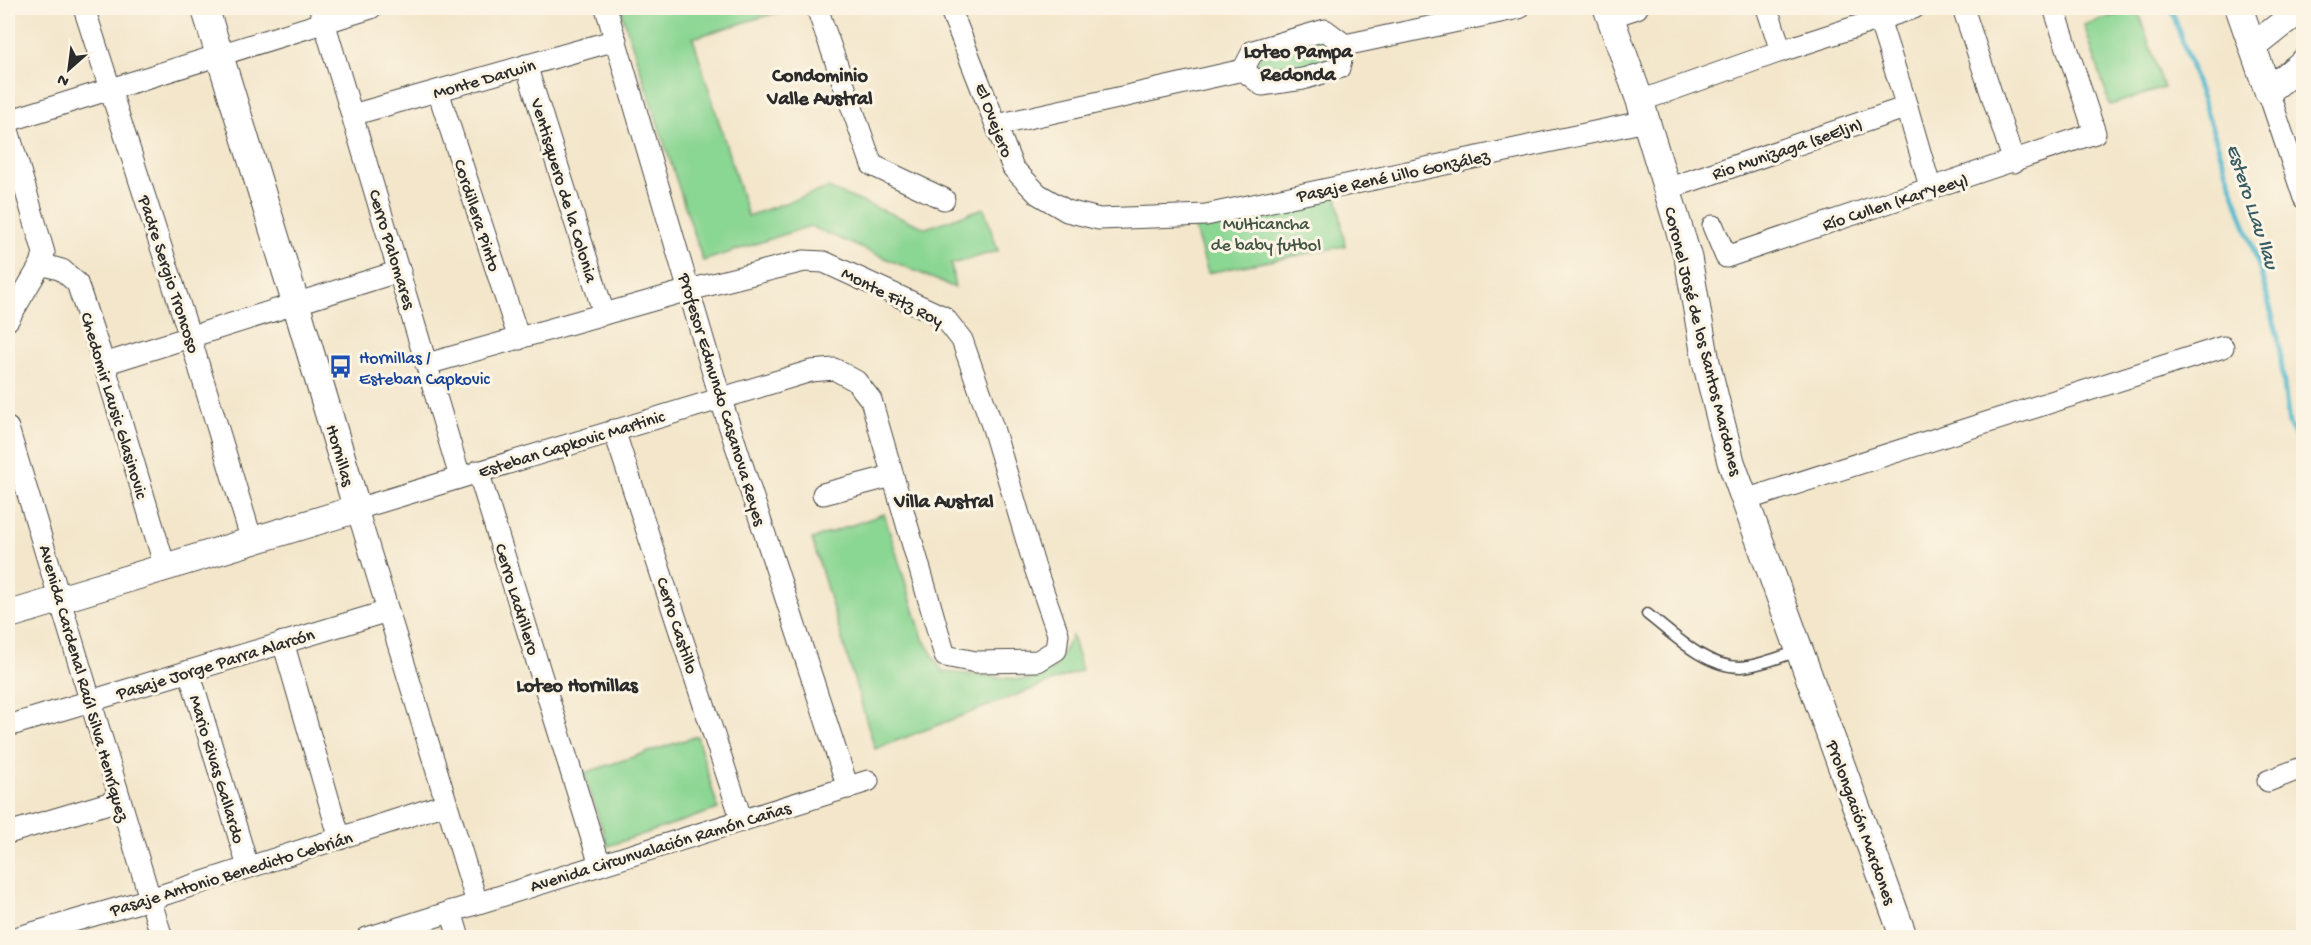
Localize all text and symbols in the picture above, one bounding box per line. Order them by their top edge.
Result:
north arrow [39,39,99,99]
district label: Loteo Pampa Redonda [1244,42,1353,88]
street label: Monte Darwin [431,56,539,105]
district label: Condominio Valle Austral [766,66,873,112]
text: N [54,68,73,90]
street label: El Ovejero [969,81,1016,161]
street label: Ventisquero de la Colonia [524,95,601,286]
street label: Rio Munizaga (seEljn) [1710,115,1866,186]
water label: Estero LLau llau [2220,142,2282,274]
street label: Pasaje René Lillo González [1294,147,1493,208]
street label: Cordillera Pinto [448,157,504,275]
street label: Río Cullen (Kar'Yeey) [1820,170,1971,237]
street label: Cerro Palomares [362,188,419,313]
street label: Padre Sergio Troncoso [132,192,203,356]
street label: Coronel José de los Santos Mardones [1658,205,1745,479]
park label: Multicancha de baby futbol [1211,215,1321,257]
street label: Monte Fitz Roy [837,264,946,333]
street label: Profesor Edmundo Casanova Reyes [672,270,769,530]
street label: Chedomir Lausic Glasinovic [74,310,151,502]
place label: Hornillas / Esteban Capkovic [359,349,491,391]
bus stop icon: Hornillas / Esteban Capkovic [328,354,354,380]
street label: Esteban Capkovic Martinic [476,407,668,484]
street label: Hornillas [320,423,358,490]
district label: Villa Austral [893,492,994,515]
street label: Cerro Ladrillero [489,541,543,658]
street label: Avenida Cardenal Raúl Silva Henríquez [33,543,133,826]
street label: Cerro Castillo [650,575,701,677]
street label: Pasaje Jorge Parra Alarcón [113,625,318,706]
district label: Loteo Hornillas [516,676,639,699]
street label: Mario Rivas Gallardo [183,693,248,846]
street label: Prolongación Mardones [1820,737,1900,909]
street label: Avenida Circunvalación Ramón Cañas [528,798,795,898]
street label: Pasaje Antonio Benedicto Cebrián [107,828,356,923]

